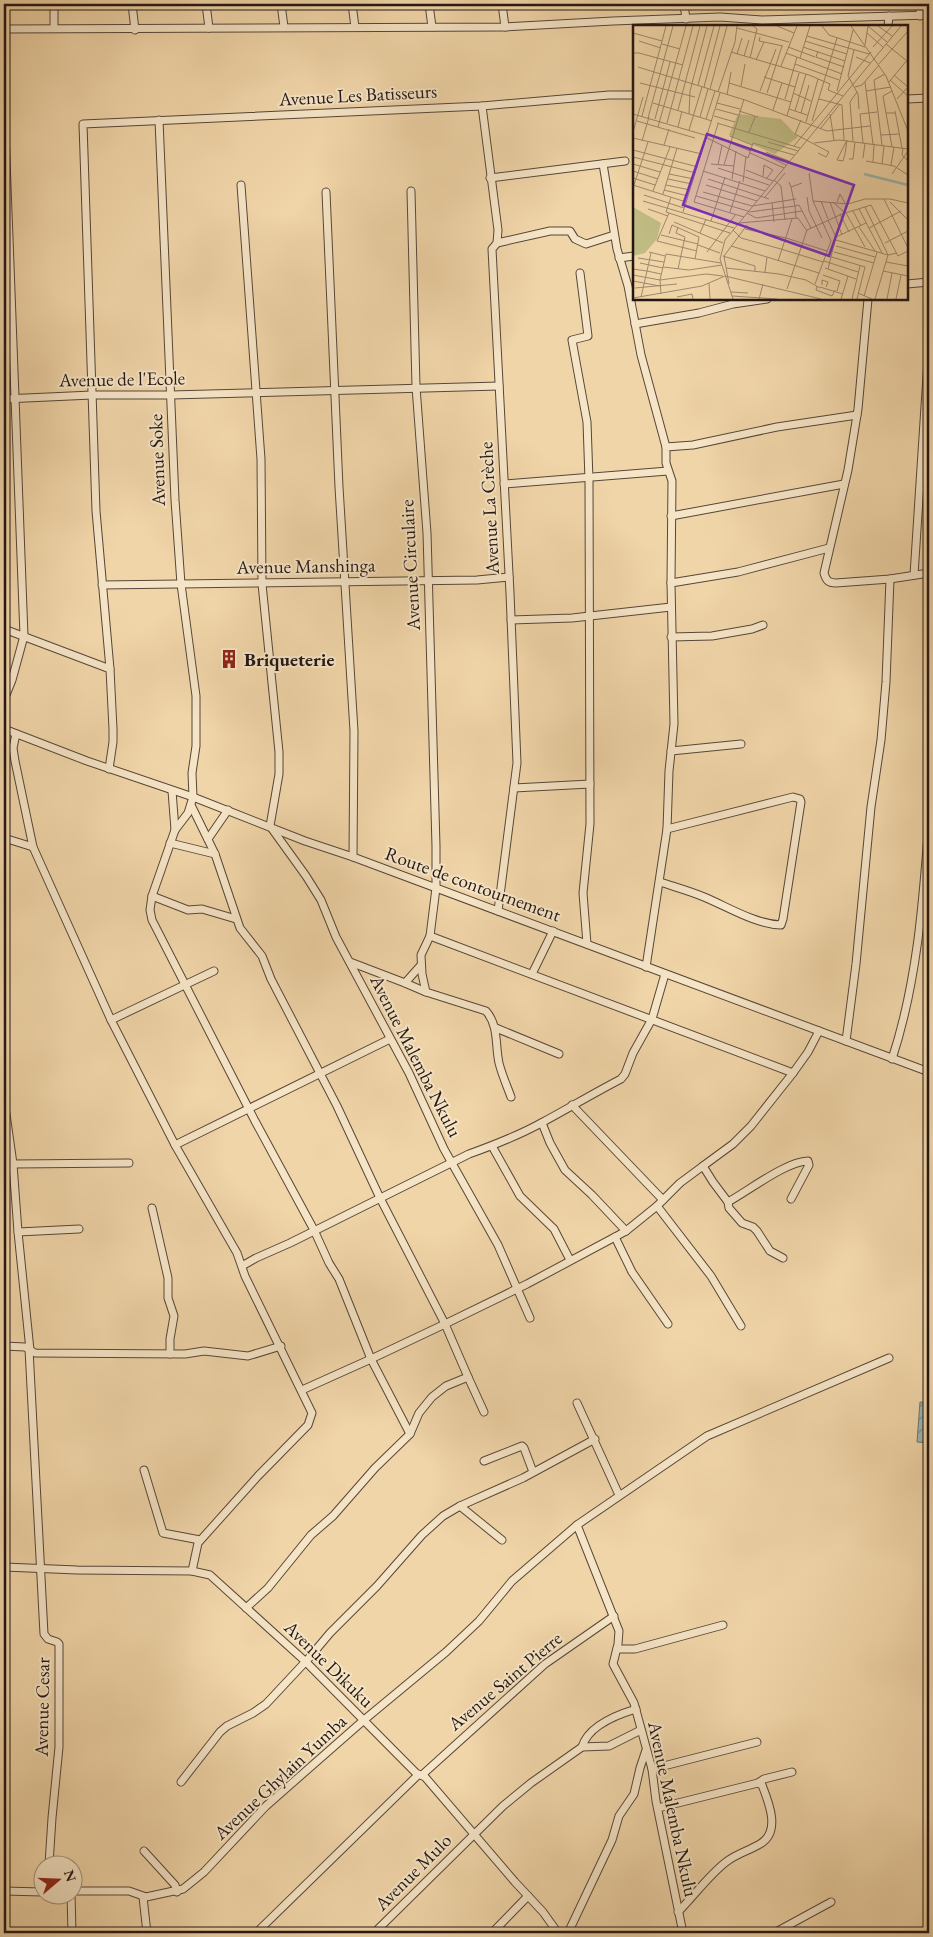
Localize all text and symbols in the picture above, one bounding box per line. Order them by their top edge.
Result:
inset map [633,25,908,300]
street label: Avenue Les Batisseurs [277,78,438,112]
street label: Avenue de l'Ecole [58,365,185,393]
street label: Avenue Soke [143,413,171,508]
street label: Avenue La Crèche [473,441,505,576]
street label: Avenue Circulaire [394,499,426,632]
street label: Avenue Manshinga [235,552,376,580]
place label: Briqueterie [244,647,334,672]
building icon: Briqueterie [218,648,240,670]
street label: Route de contournement [382,841,564,927]
street label: Avenue Malemba Nkulu [364,970,468,1141]
street label: Avenue Dikuku [278,1614,379,1713]
street label: Avenue Saint Pierre [442,1626,567,1737]
street label: Avenue Cesar [29,1656,55,1758]
street label: Avenue Ghylain Yumba [208,1709,352,1846]
street label: Avenue Malemba Nkulu [642,1718,704,1899]
street label: Avenue Mulo [368,1828,457,1917]
north arrow [32,1854,82,1904]
text: N [60,1867,81,1885]

